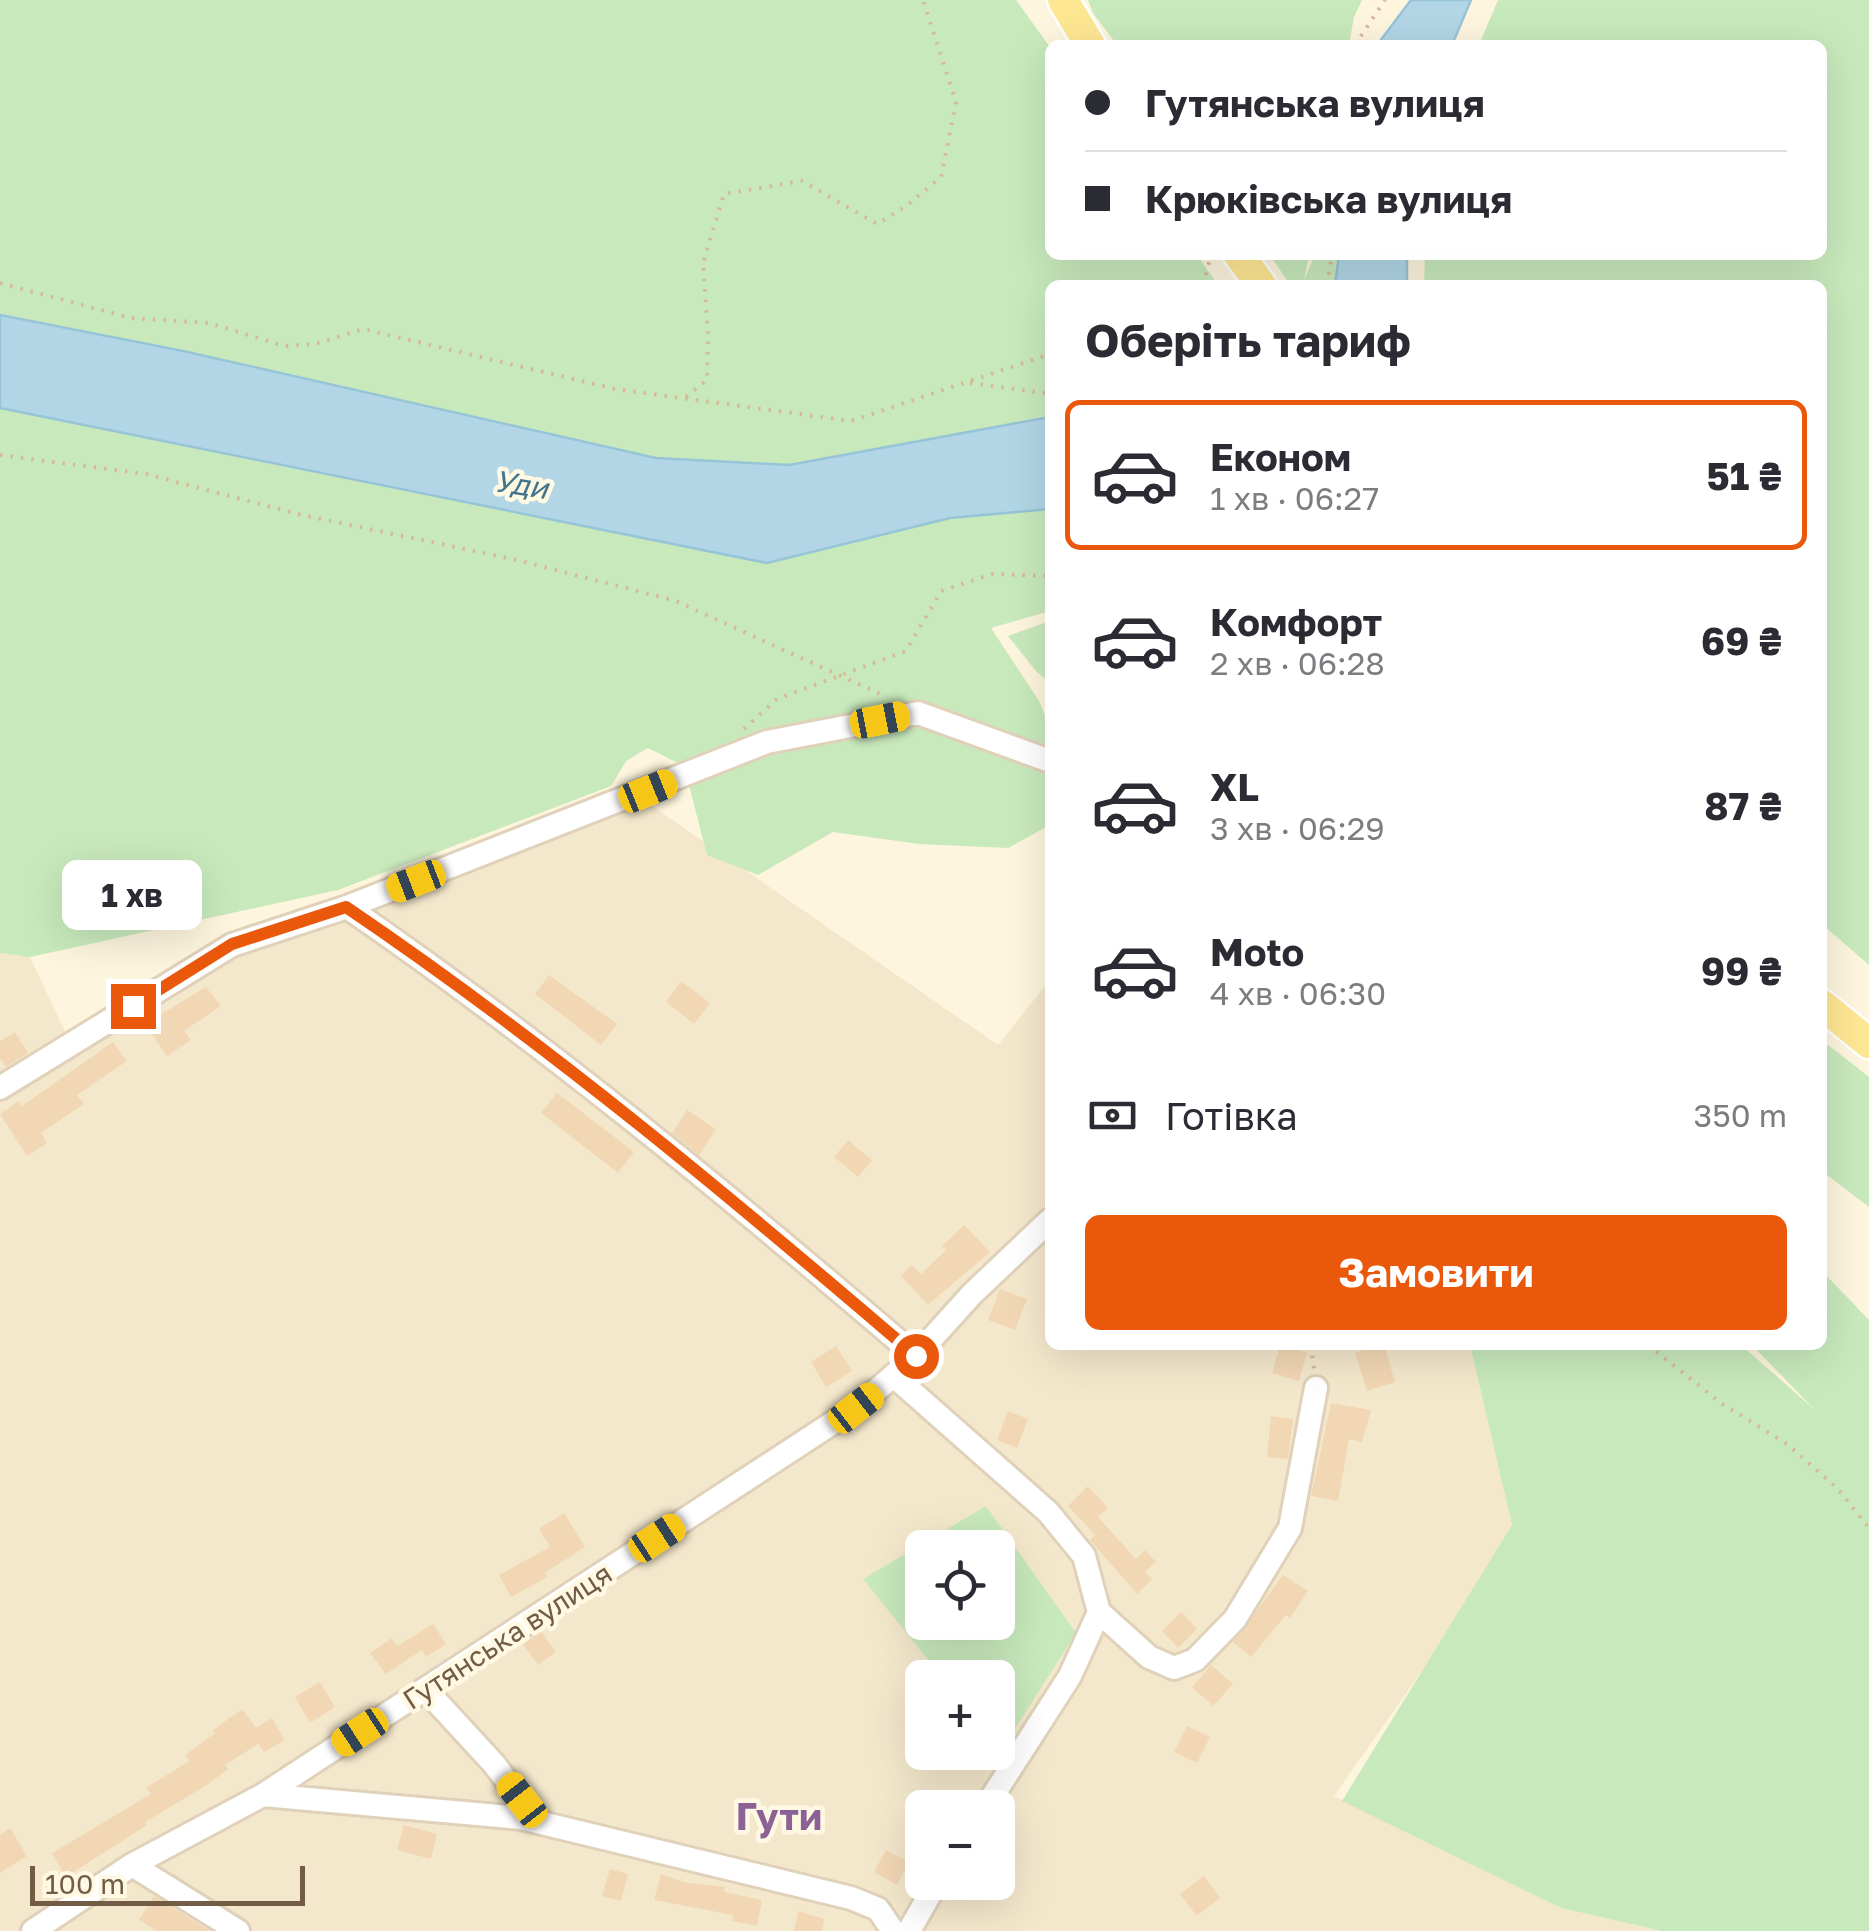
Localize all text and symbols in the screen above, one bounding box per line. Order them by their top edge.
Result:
text: Гутянська вулиця [1145,80,1485,125]
text: Крюківська вулиця [1145,176,1512,221]
text: Оберіть тариф [1085,313,1411,367]
icon: car [1090,430,1180,520]
text: Економ [1210,434,1351,479]
text: 51 ₴ [1707,453,1782,498]
water label: Уди [491,462,552,506]
text: 1 хв · 06:27 [1210,479,1379,517]
icon: car [1090,595,1180,685]
text: Комфорт [1210,599,1382,644]
text: 69 ₴ [1701,618,1782,663]
text: 2 хв · 06:28 [1210,644,1385,682]
car [848,700,912,740]
icon: car [1090,760,1180,850]
text: XL [1210,764,1259,809]
car [615,766,681,816]
text: 87 ₴ [1704,783,1782,828]
text: 3 хв · 06:29 [1210,809,1385,847]
car [383,856,449,906]
callout: 1 хв [63,861,203,931]
text: 1 хв [101,876,163,914]
icon: car [1090,925,1180,1015]
text: Moto [1210,929,1304,974]
text: 99 ₴ [1701,948,1782,993]
text: 4 хв · 06:30 [1210,974,1386,1012]
route end [111,984,156,1029]
icon: cash [1085,1088,1140,1143]
text: Готівка [1165,1093,1298,1138]
text: 350 m [1694,1096,1787,1134]
button: Замовити [1085,1215,1787,1330]
route start [894,1334,939,1379]
car [823,1378,889,1438]
car [624,1509,690,1567]
map controls [905,1530,1015,1900]
button: locate [905,1530,1015,1640]
street label: Гутянська вулиця [396,1556,618,1716]
button: + [905,1660,1015,1770]
car [327,1703,393,1761]
car [492,1767,552,1833]
button: − [905,1790,1015,1900]
district label: Гути [736,1793,822,1839]
scale bar [30,1861,305,1906]
text: 100 m [45,1867,125,1900]

